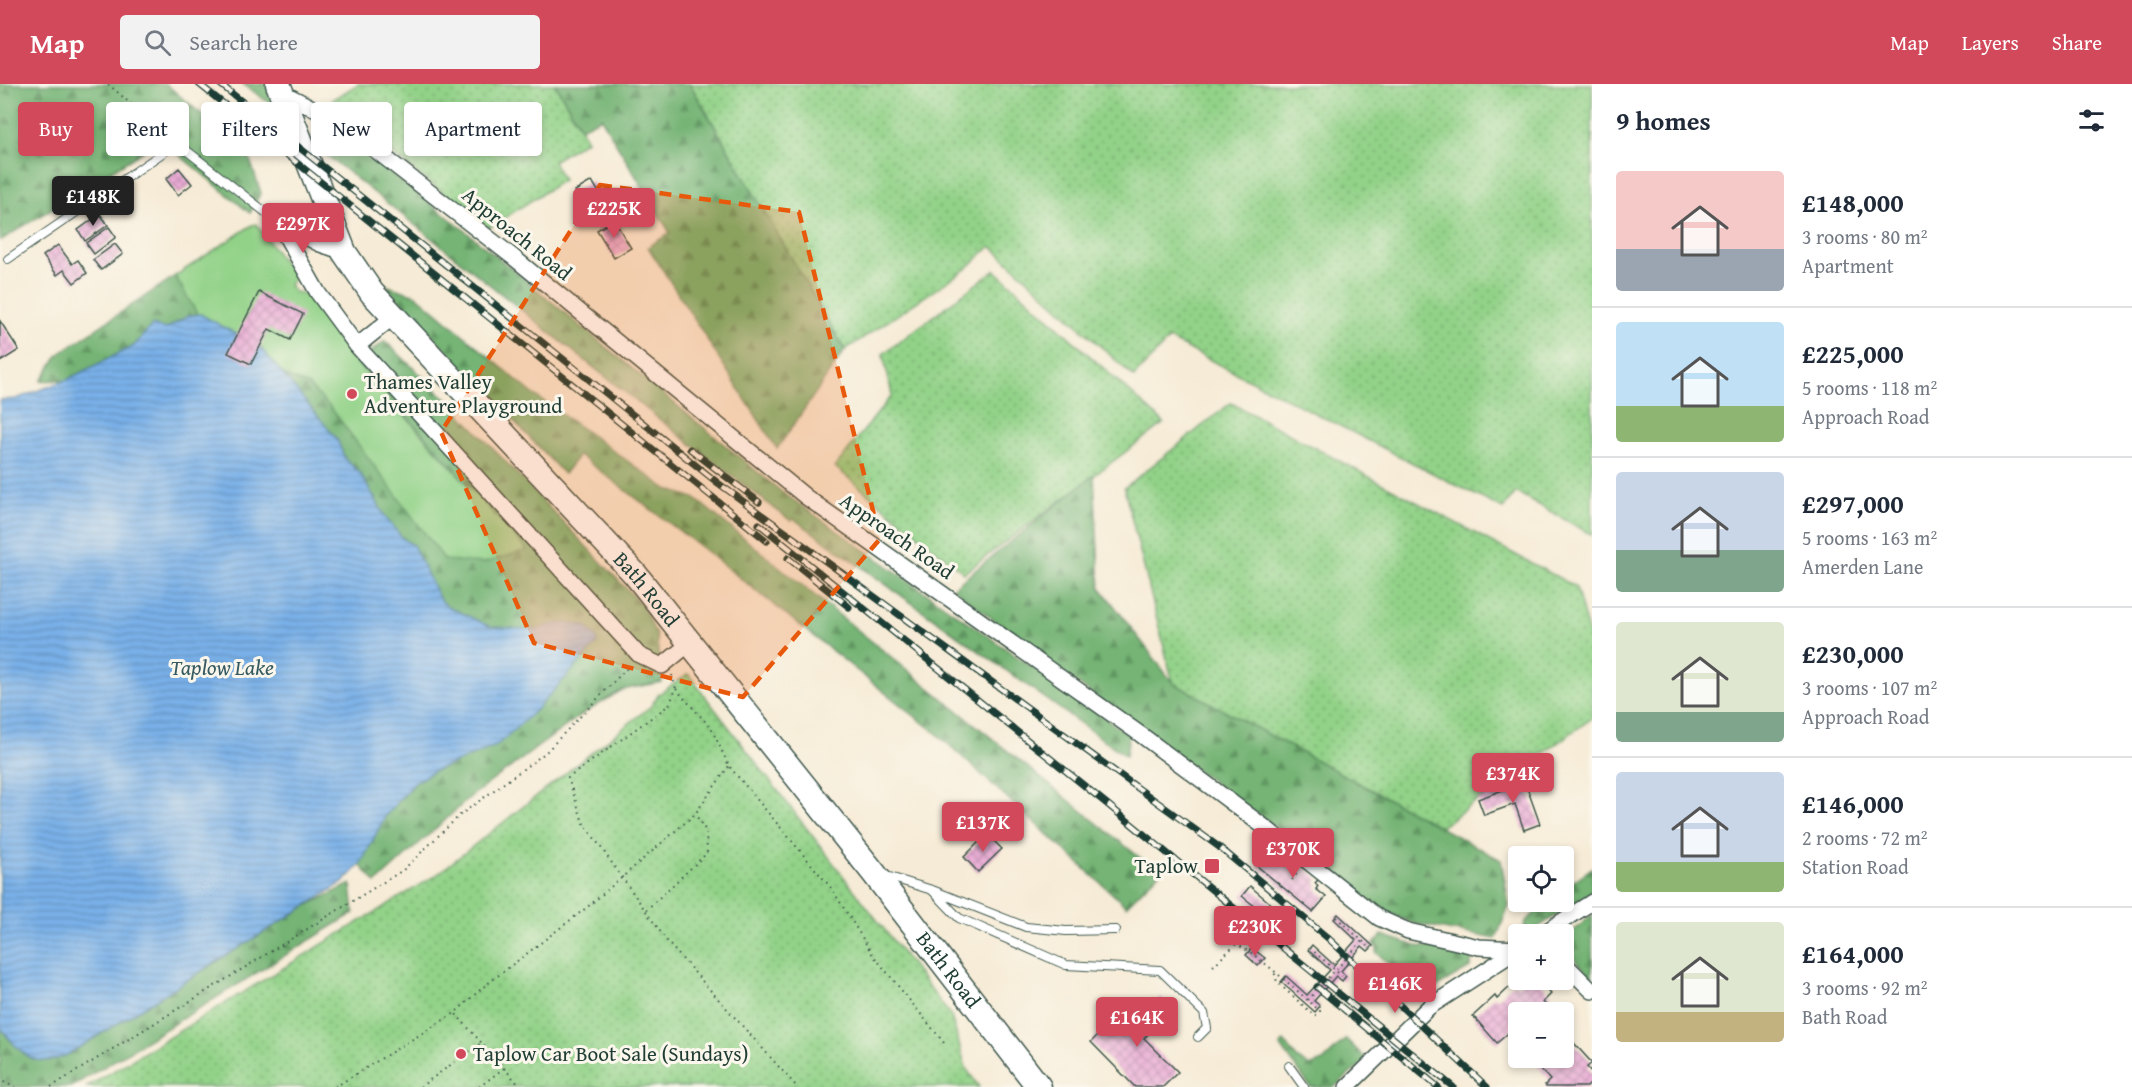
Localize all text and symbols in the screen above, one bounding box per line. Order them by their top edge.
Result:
search box [120,15,540,69]
text: Map [30,22,84,63]
icon: search [141,26,174,59]
text: Search here [189,26,298,58]
text: Map [1890,27,1929,58]
text: Layers [1962,27,2019,58]
text: Share [2052,27,2102,58]
text: 9 homes [1616,101,1711,140]
chip: Buy [18,102,94,156]
chip: Rent [106,102,189,156]
chip: Filters [201,102,299,156]
chip: New [311,102,392,156]
chip: Apartment [404,102,542,156]
icon: filters [2075,104,2108,137]
pin: £148K [51,176,135,227]
street label: Approach Road [456,179,580,288]
text: £148K [66,181,120,210]
text: £148,000 [1802,183,1904,222]
pin: £225K [572,188,656,239]
text: £225K [587,193,641,222]
icon: home [1664,195,1736,267]
pin: £297K [261,203,345,254]
text: £297K [276,208,330,237]
text: 3 rooms · 80 m² [1802,222,1928,251]
text: Apartment [1802,251,1894,280]
text: £225,000 [1802,334,1904,373]
icon: home [1664,346,1736,418]
place label: Thames Valley Adventure Playground [364,366,563,421]
text: 5 rooms · 118 m² [1802,373,1937,402]
marker: Thames Valley Adventure Playground [345,387,359,401]
text: Approach Road [1802,402,1929,431]
text: £297,000 [1802,484,1904,523]
street label: Approach Road [834,485,962,587]
icon: home [1664,496,1736,568]
text: 5 rooms · 163 m² [1802,523,1937,552]
street label: Bath Road [606,544,688,634]
text: Amerden Lane [1802,552,1923,581]
text: £230,000 [1802,634,1904,673]
icon: home [1664,646,1736,718]
water label: Taplow Lake [170,651,274,683]
text: 3 rooms · 107 m² [1802,673,1937,702]
text: Approach Road [1802,702,1929,731]
pin: £374K [1471,753,1555,804]
text: £374K [1486,758,1540,787]
text: £146,000 [1802,784,1904,823]
icon: home [1664,796,1736,868]
pin: £137K [941,802,1025,853]
text: £137K [956,807,1010,836]
text: 2 rooms · 72 m² [1802,823,1928,852]
pin: £370K [1251,828,1335,879]
text: £370K [1266,833,1320,862]
map controls [1508,846,1574,1068]
button: locate [1508,846,1574,912]
place label: Taplow [1135,850,1198,881]
text: Station Road [1802,852,1909,881]
marker: Taplow [1203,857,1221,875]
pin: £230K [1213,906,1297,957]
text: £230K [1228,911,1282,940]
button: + [1508,924,1574,990]
street label: Bath Road [909,925,989,1015]
text: £164,000 [1802,934,1904,973]
icon: home [1664,946,1736,1018]
pin: £146K [1353,963,1437,1014]
text: £146K [1368,968,1422,997]
text: 3 rooms · 92 m² [1802,973,1928,1002]
pin: £164K [1095,997,1179,1048]
text: £164K [1110,1002,1164,1031]
button: − [1508,1002,1574,1068]
text: Bath Road [1802,1002,1887,1031]
place label: Taplow Car Boot Sale (Sundays) [473,1038,748,1069]
marker: Taplow Car Boot Sale (Sundays) [454,1047,468,1061]

